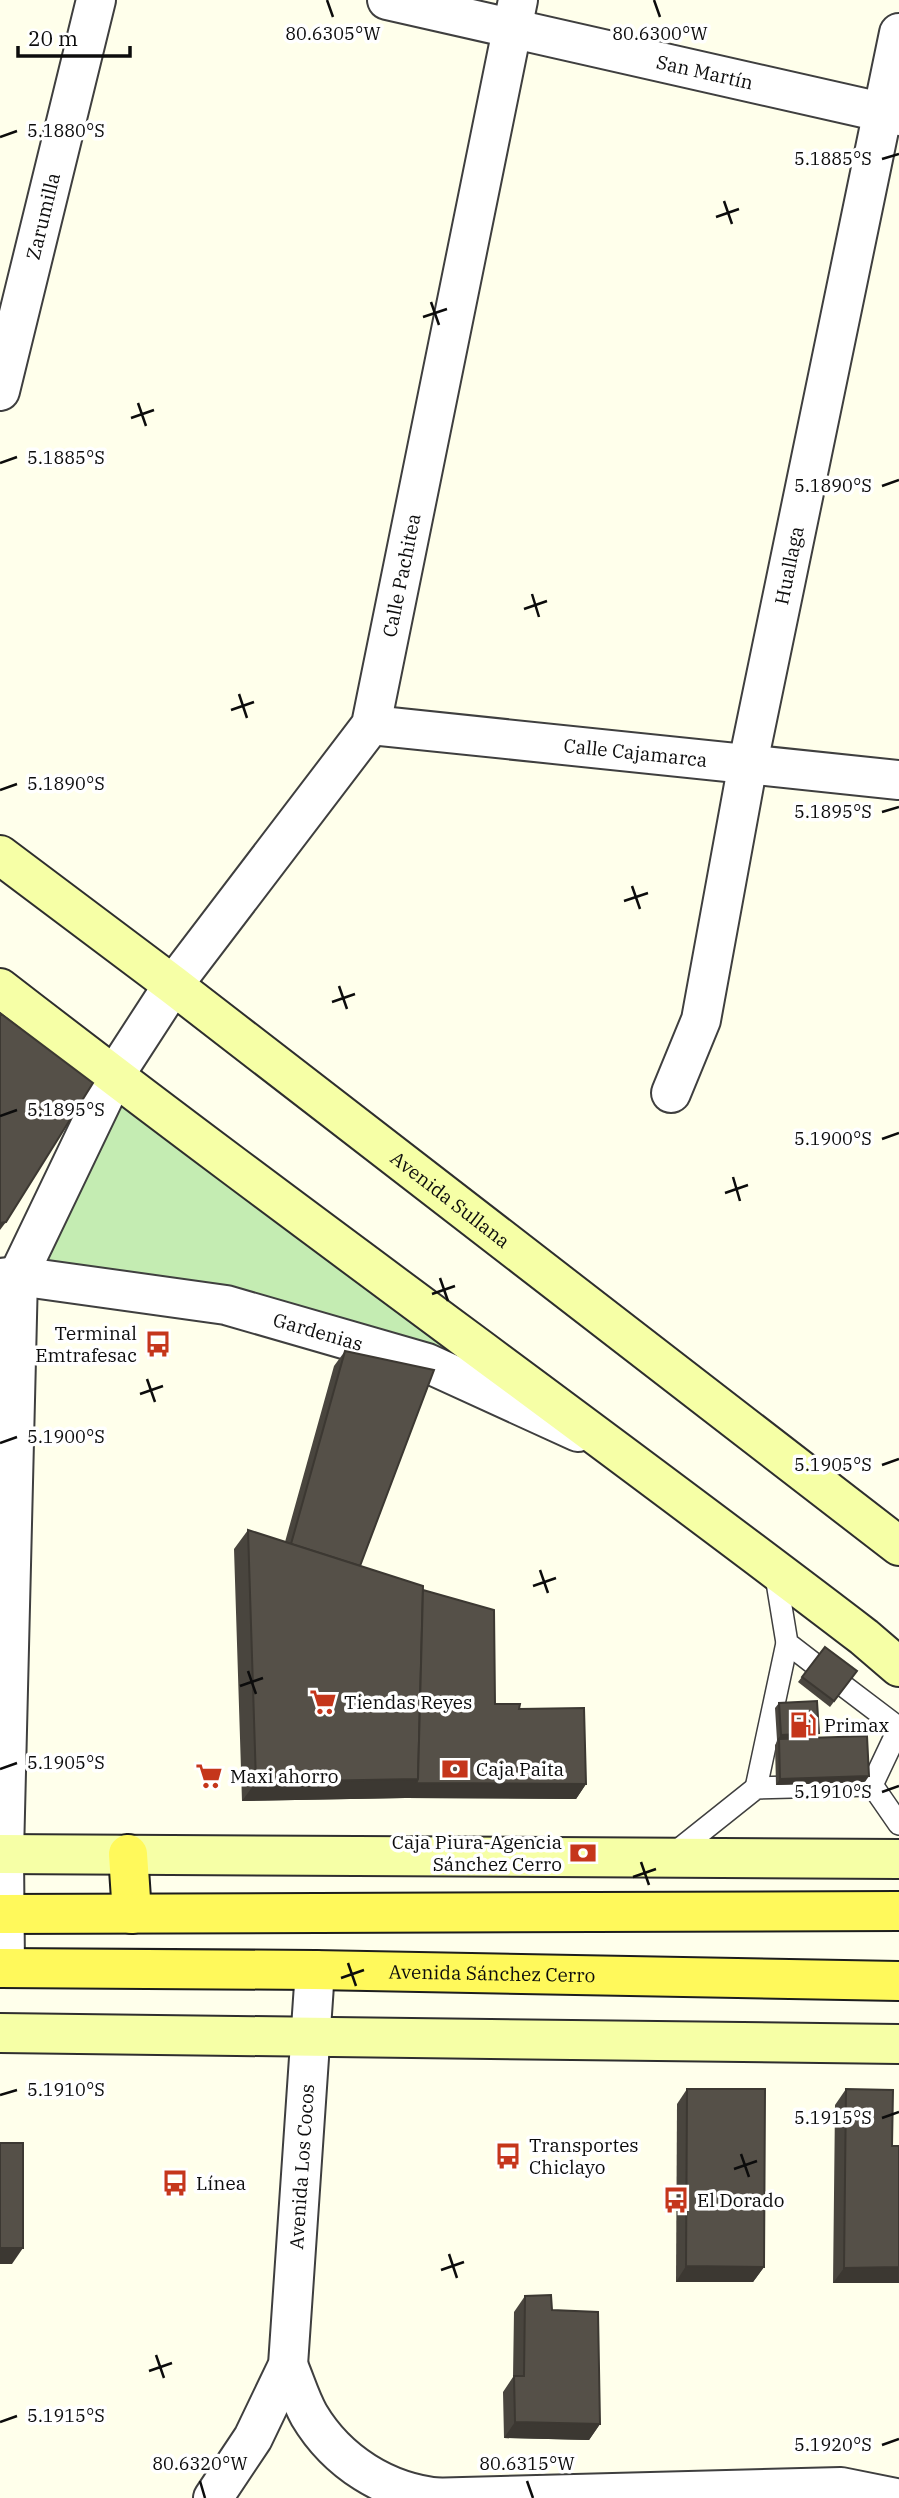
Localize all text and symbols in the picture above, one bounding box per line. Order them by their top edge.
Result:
scale bar [18,14,130,58]
text: 80.6305°W [285,22,381,45]
text: 80.6300°W [612,22,708,45]
text: 20 m [28,24,78,52]
street label: San Martín [654,49,756,95]
text: 5.1880°S [27,119,105,142]
text: 5.1885°S [794,147,872,170]
street label: Zarumilla [21,170,65,262]
text: 5.1885°S [27,446,105,469]
text: 5.1890°S [794,474,872,497]
street label: Calle Pachitea [377,511,426,639]
street label: Huallaga [769,524,809,607]
street label: Calle Cajamarca [563,733,709,772]
text: 5.1890°S [27,772,105,795]
text: 5.1895°S [794,800,872,823]
text: 5.1895°S [27,1098,105,1121]
text: 5.1900°S [794,1127,872,1150]
street label: Avenida Sullana [386,1146,515,1253]
street label: Gardenias [270,1307,366,1356]
place label: Terminal Emtrafesac [35,1321,137,1367]
bus stop icon: Terminal Emtrafesac [143,1329,173,1359]
text: 5.1900°S [27,1425,105,1448]
text: 5.1905°S [794,1453,872,1476]
supermarket icon: Tiendas Reyes [308,1687,338,1717]
place label: Tiendas Reyes [344,1690,472,1714]
fuel station icon: Primax [788,1710,818,1740]
place label: Primax [824,1713,890,1737]
text: 5.1905°S [27,1751,105,1774]
bank icon: Caja Paita [440,1754,470,1784]
place label: Caja Paita [476,1757,564,1781]
supermarket icon: Maxi ahorro [194,1761,224,1791]
place label: Maxi ahorro [230,1764,339,1788]
text: 5.1910°S [794,1780,872,1803]
place label: Caja Piura-Agencia Sánchez Cerro [392,1830,562,1876]
bank icon: Caja Piura-Agencia Sánchez Cerro [568,1838,598,1868]
street label: Avenida Sánchez Cerro [388,1959,596,1987]
text: 5.1910°S [27,2078,105,2101]
street label: Avenida Los Cocos [284,2083,319,2250]
text: 5.1915°S [794,2106,872,2129]
place label: Transportes Chiclayo [529,2133,639,2179]
bus stop icon: Transportes Chiclayo [493,2141,523,2171]
bus stop icon: Línea [160,2168,190,2198]
place label: Línea [196,2171,246,2195]
bus stop icon: El Dorado [661,2185,691,2215]
place label: El Dorado [697,2188,784,2212]
text: 5.1915°S [27,2404,105,2427]
text: 5.1920°S [794,2433,872,2456]
text: 80.6320°W [152,2452,248,2475]
text: 80.6315°W [479,2452,575,2475]

